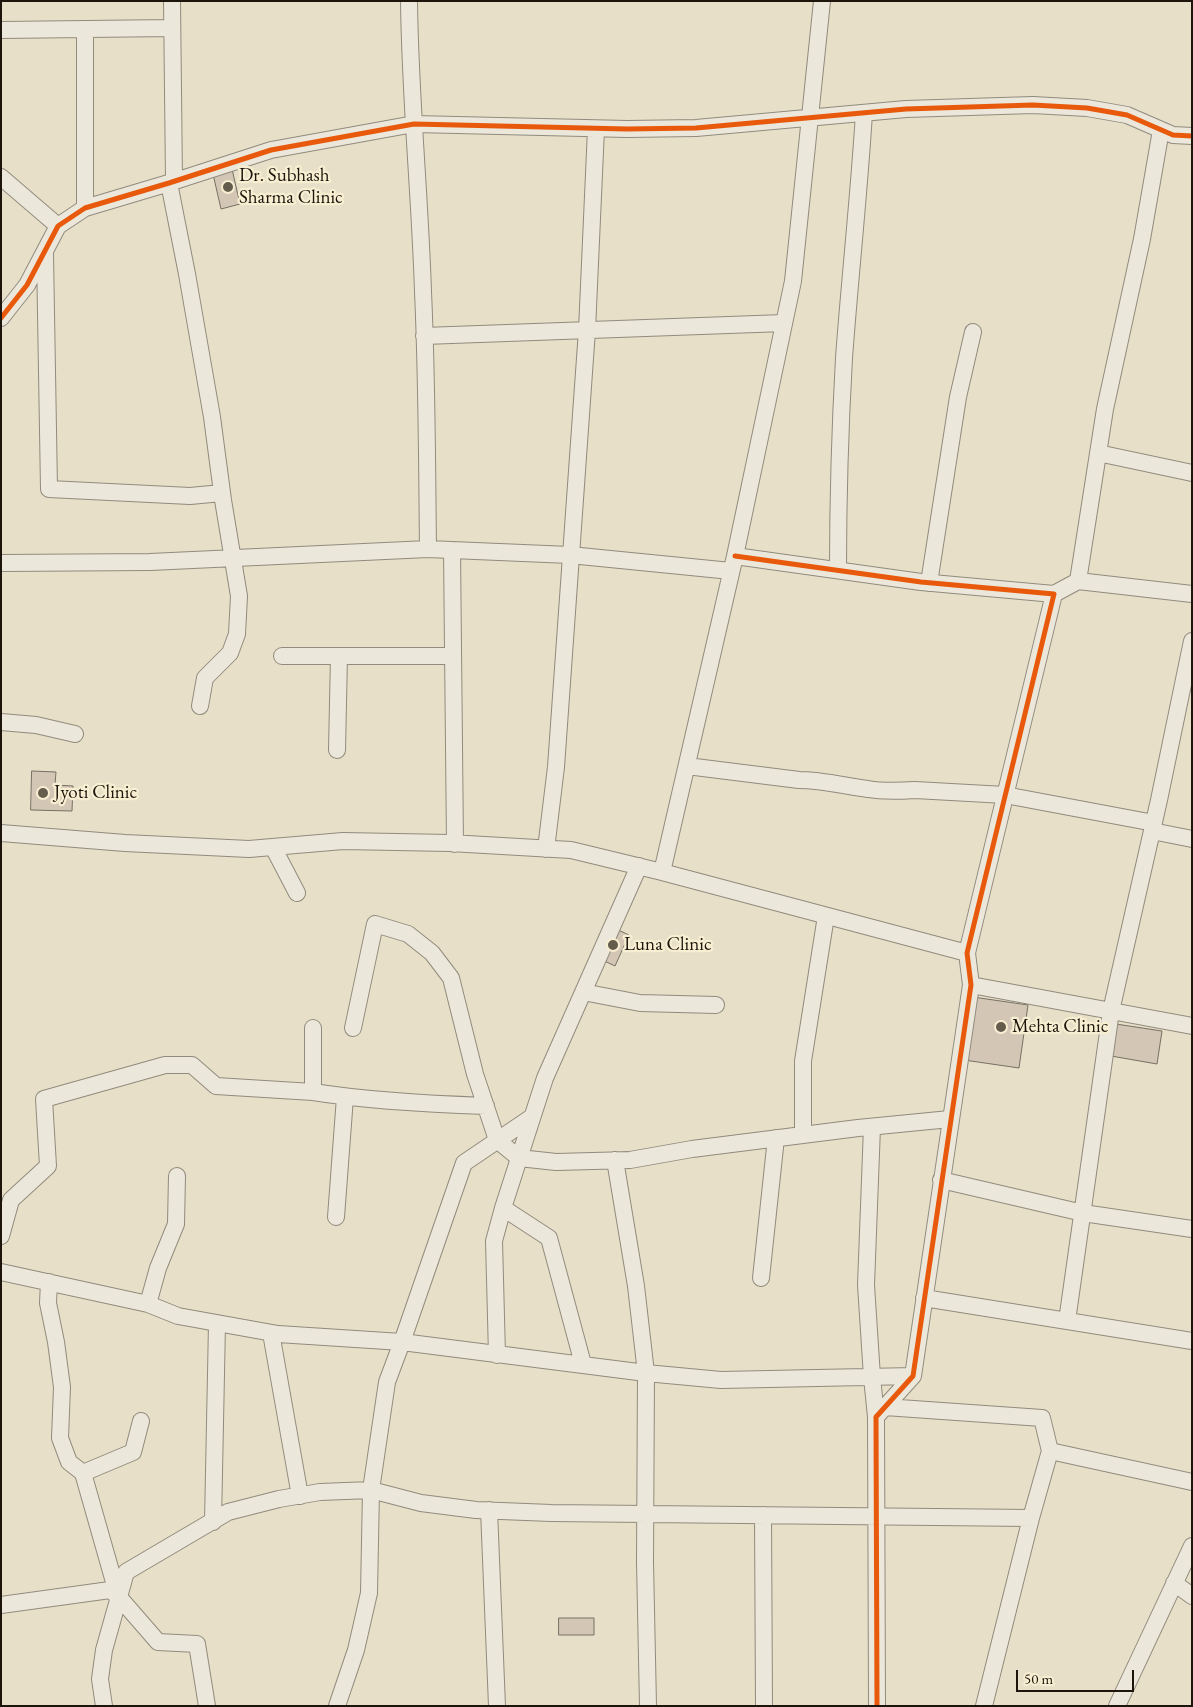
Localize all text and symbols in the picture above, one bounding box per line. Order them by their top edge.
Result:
place label: Dr. Subhash Sharma Clinic [239,165,343,209]
marker: Dr. Subhash Sharma Clinic [221,180,235,194]
place label: Jyoti Clinic [54,782,137,804]
marker: Jyoti Clinic [36,786,50,800]
place label: Luna Clinic [624,934,712,956]
marker: Luna Clinic [606,938,620,952]
place label: Mehta Clinic [1012,1016,1108,1038]
marker: Mehta Clinic [994,1020,1008,1034]
scale bar [1018,1660,1136,1692]
text: 50 m [1024,1669,1053,1688]

